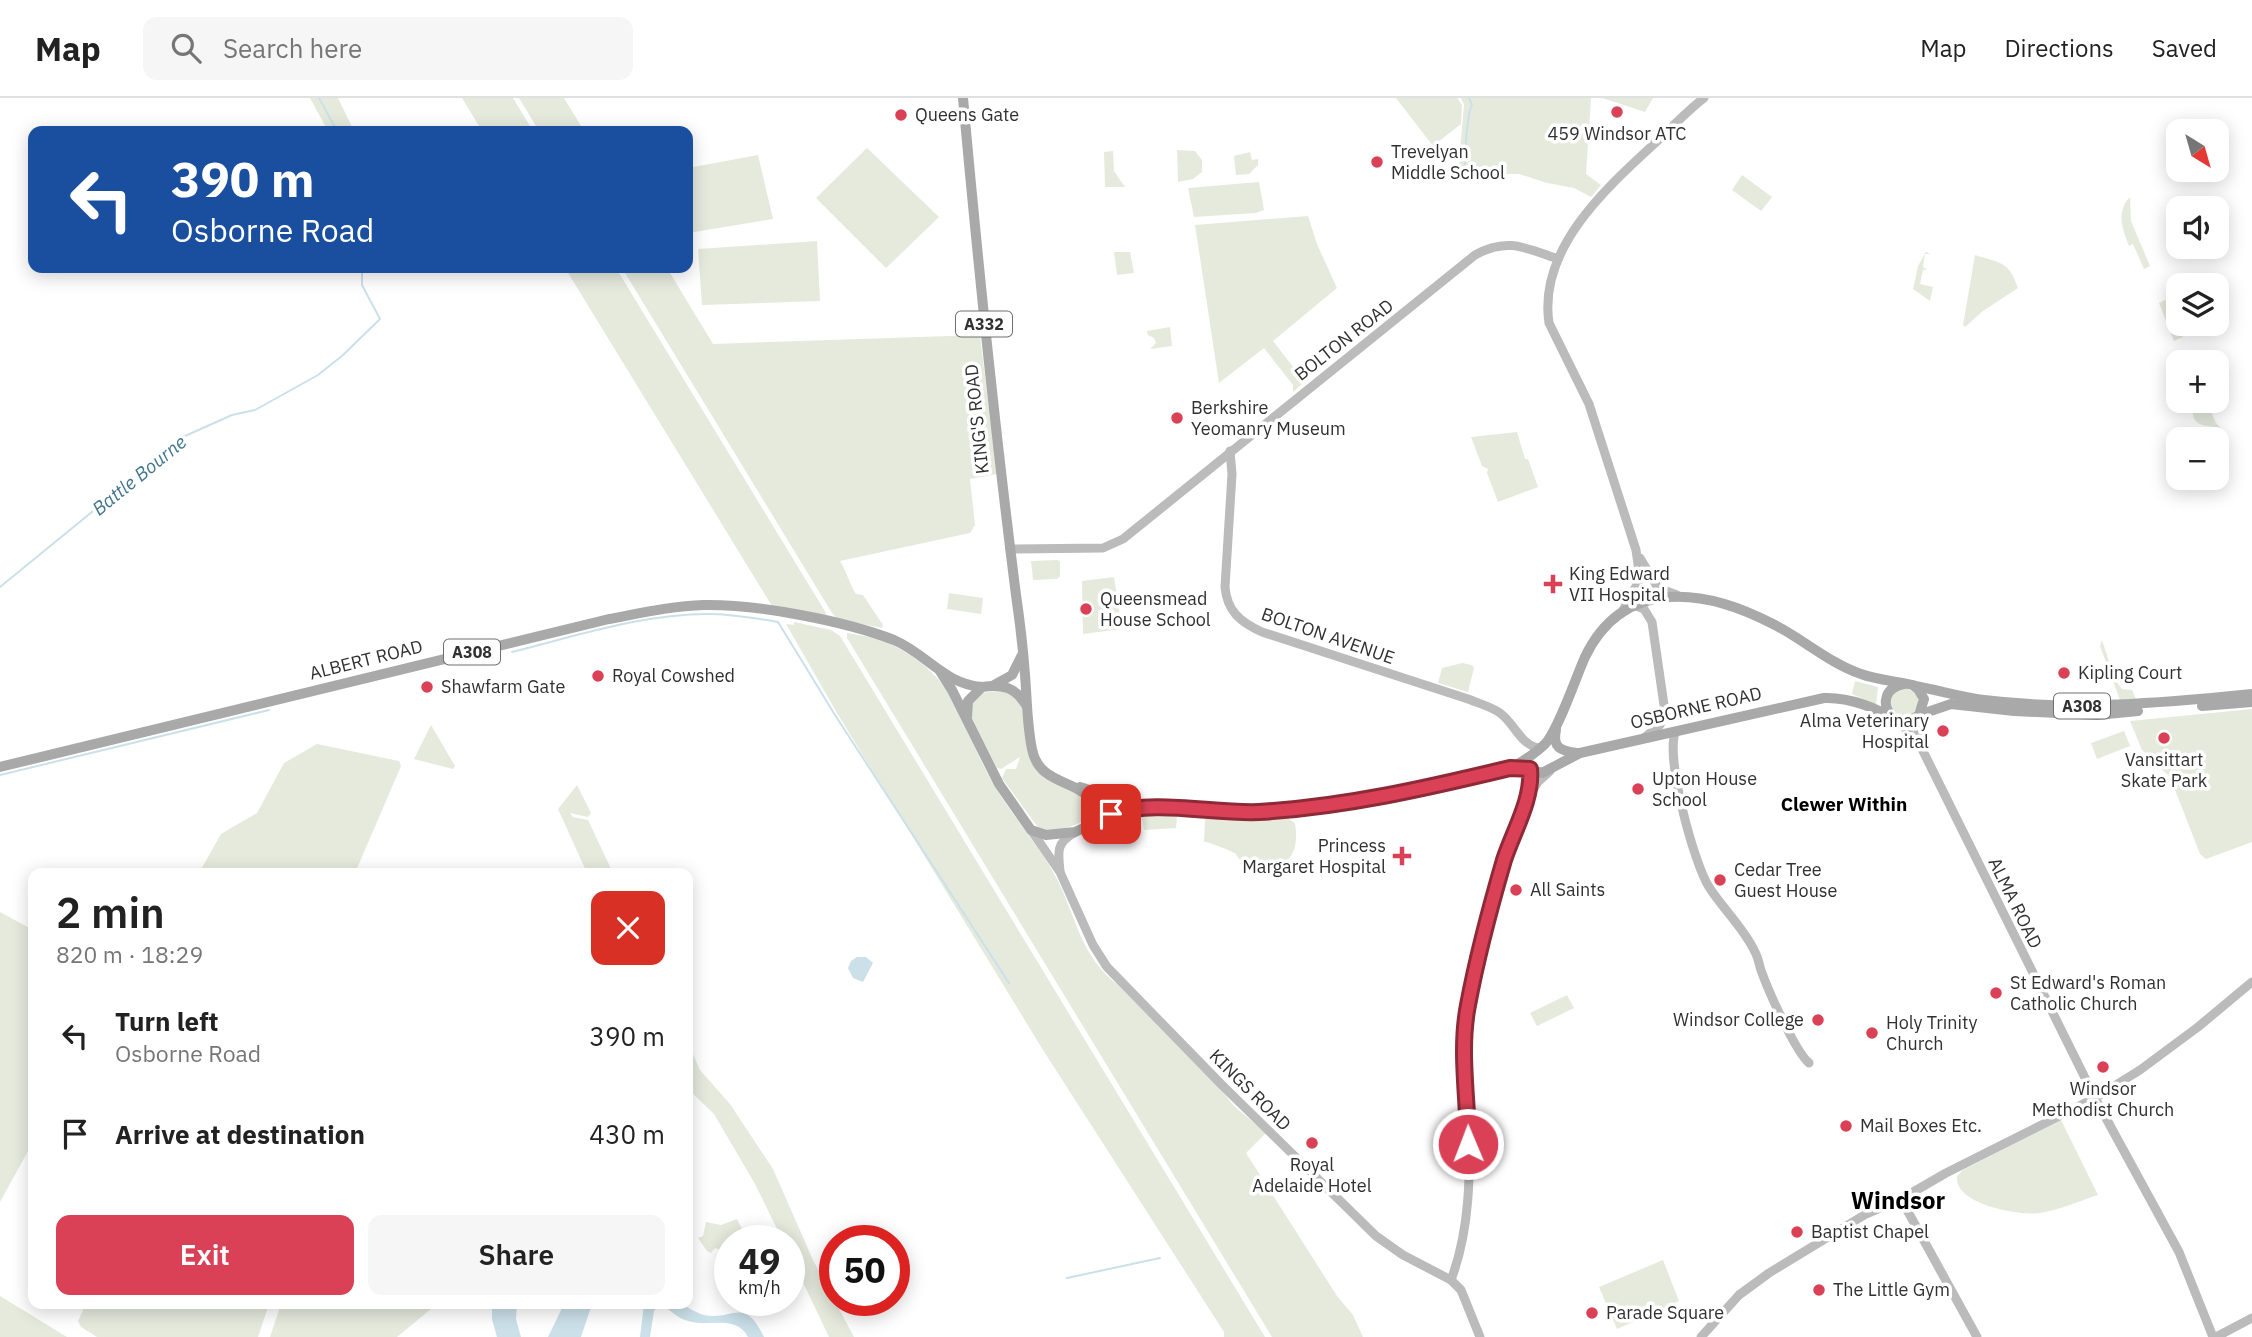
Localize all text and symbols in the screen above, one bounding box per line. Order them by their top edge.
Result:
search box [143,17,633,80]
text: Map [35,27,101,70]
icon: search [167,29,205,67]
text: Search here [223,31,362,65]
text: Map [1920,32,1966,64]
text: Directions [2004,32,2114,64]
text: Saved [2152,32,2217,64]
place label: Queens Gate [915,103,1019,126]
marker: 459 Windsor ATC [1609,104,1625,120]
marker: Queens Gate [893,107,909,123]
north arrow [2166,119,2230,182]
map controls [2166,119,2229,490]
place label: 459 Windsor ATC [1547,122,1687,145]
place label: Trevelyan Middle School [1391,140,1505,184]
text: 390 m [171,147,315,210]
icon: left [56,154,147,245]
marker: Trevelyan Middle School [1369,154,1385,170]
button: sound [2166,196,2229,259]
text: Osborne Road [171,209,374,251]
button: layers [2166,273,2229,336]
street label: BOLTON ROAD [1290,294,1398,385]
road number: A332 [956,312,1012,336]
button: + [2166,350,2229,413]
street label: KING'S ROAD [959,363,994,475]
place label: Berkshire Yeomanry Museum [1191,396,1346,440]
marker: Berkshire Yeomanry Museum [1169,410,1185,426]
button: − [2166,427,2229,490]
water label: Battle Bourne [87,429,191,520]
place label: King Edward VII Hospital [1569,562,1670,606]
marker: King Edward VII Hospital [1543,574,1563,594]
place label: Queensmead House School [1100,587,1211,631]
marker: Queensmead House School [1078,601,1094,617]
street label: BOLTON AVENUE [1258,602,1398,669]
street label: ALBERT ROAD [307,634,425,685]
road number: A308 [444,639,500,664]
place label: Kipling Court [2078,661,2182,684]
place label: Royal Cowshed [612,664,735,687]
marker: Kipling Court [2056,665,2072,681]
marker: Royal Cowshed [590,668,606,684]
place label: Shawfarm Gate [441,675,565,698]
marker: Shawfarm Gate [419,679,435,695]
street label: OSBORNE ROAD [1628,681,1764,734]
road number: A308 [2054,694,2110,719]
place label: Alma Veterinary Hospital [1800,709,1929,753]
marker: Alma Veterinary Hospital [1935,723,1951,739]
marker: Vansittart Skate Park [2156,730,2172,746]
place label: Vansittart Skate Park [2121,748,2208,792]
place label: Upton House School [1652,767,1757,811]
marker: Upton House School [1630,781,1646,797]
pin [1081,784,1141,844]
district label: Clewer Within [1781,792,1907,816]
icon: arrive [1092,795,1130,833]
place label: Princess Margaret Hospital [1242,834,1386,878]
marker: Princess Margaret Hospital [1392,846,1412,866]
street label: ALMA ROAD [1984,854,2047,952]
place label: Cedar Tree Guest House [1734,858,1838,902]
marker: Cedar Tree Guest House [1712,872,1728,888]
place label: All Saints [1530,878,1605,901]
marker: All Saints [1508,882,1524,898]
text: 2 min [56,885,165,940]
button: close [591,891,665,965]
text: 820 m · 18:29 [56,939,203,969]
place label: St Edward's Roman Catholic Church [2010,971,2166,1015]
marker: St Edward's Roman Catholic Church [1988,985,2004,1001]
text: Turn left [115,1004,218,1038]
place label: Windsor College [1673,1008,1804,1031]
place label: Holy Trinity Church [1886,1011,1977,1055]
marker: Windsor College [1810,1012,1826,1028]
icon: left [56,1017,94,1055]
text: 390 m [589,1019,665,1053]
marker: Holy Trinity Church [1864,1025,1880,1041]
text: Osborne Road [115,1038,261,1068]
street label: KINGS ROAD [1205,1044,1296,1135]
marker: Windsor Methodist Church [2095,1059,2111,1075]
place label: Windsor Methodist Church [2032,1077,2174,1121]
position arrow [1431,1107,1505,1181]
place label: Mail Boxes Etc. [1860,1114,1982,1137]
icon: arrive [56,1115,94,1153]
text: Arrive at destination [115,1117,365,1151]
text: 430 m [589,1117,665,1151]
marker: Mail Boxes Etc. [1838,1118,1854,1134]
marker: Royal Adelaide Hotel [1304,1135,1320,1151]
place label: Royal Adelaide Hotel [1252,1153,1372,1197]
district label: Windsor [1851,1184,1946,1216]
button: Exit [56,1215,354,1295]
button: Share [368,1215,665,1295]
place label: Baptist Chapel [1811,1220,1929,1243]
marker: Baptist Chapel [1789,1224,1805,1240]
speed limit sign: 50 [819,1225,910,1316]
text: 49 [738,1238,781,1284]
text: km/h [738,1276,781,1299]
place label: The Little Gym [1833,1278,1950,1301]
marker: The Little Gym [1811,1282,1827,1298]
place label: Parade Square [1606,1301,1724,1324]
marker: Parade Square [1584,1305,1600,1321]

